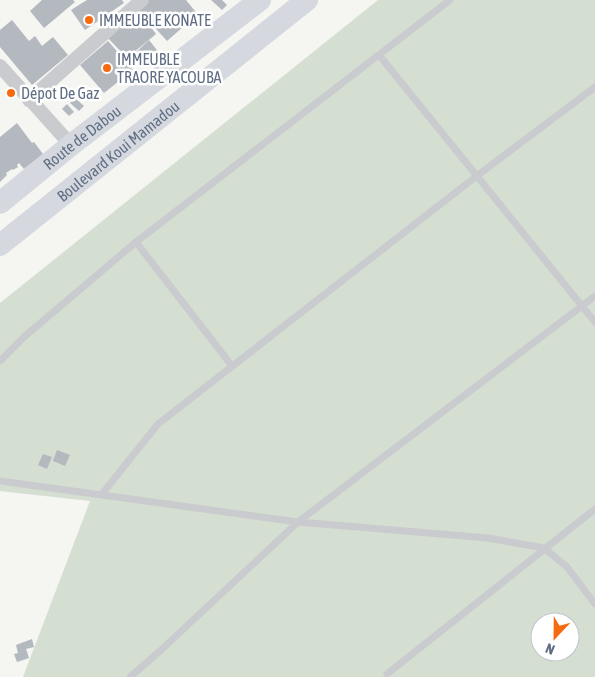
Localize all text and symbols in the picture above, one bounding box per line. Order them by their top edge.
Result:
place label: IMMEUBLE KONATE [99,11,211,29]
marker: IMMEUBLE KONATE [83,14,95,26]
place label: IMMEUBLE TRAORE YACOUBA [117,50,222,86]
marker: IMMEUBLE TRAORE YACOUBA [101,62,113,74]
place label: Dépot De Gaz [21,84,99,103]
marker: Dépot De Gaz [5,87,17,99]
street label: Boulevard Koui Mamadou [53,97,183,205]
street label: Route de Dabou [39,101,124,173]
north arrow [530,612,580,662]
text: N [543,640,557,658]

